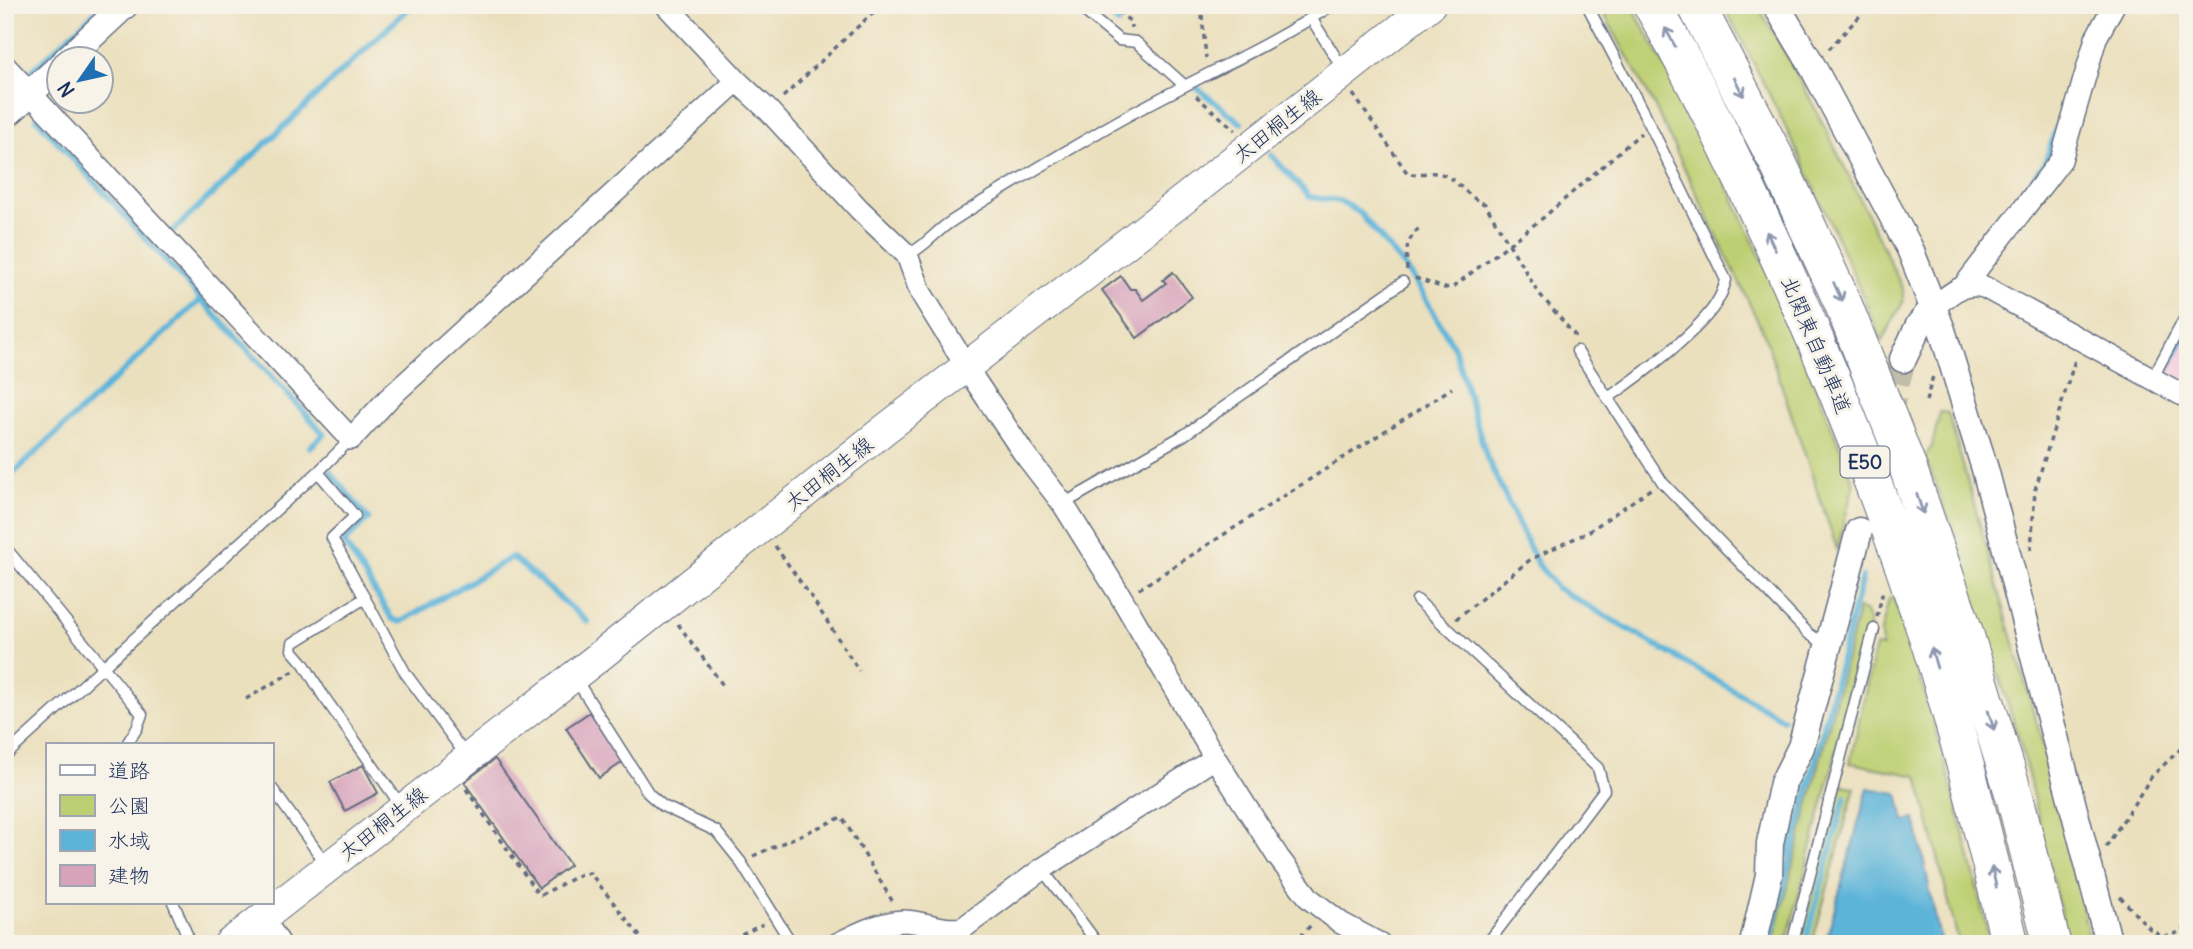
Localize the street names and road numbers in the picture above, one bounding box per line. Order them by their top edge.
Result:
street label: 太田桐生線 [1227,83,1326,169]
street label: 北関東自動車道 [1775,272,1858,418]
street label: 太田桐生線 [779,431,878,517]
road number: E50 [1840,446,1890,477]
street label: 太田桐生線 [333,781,432,867]

